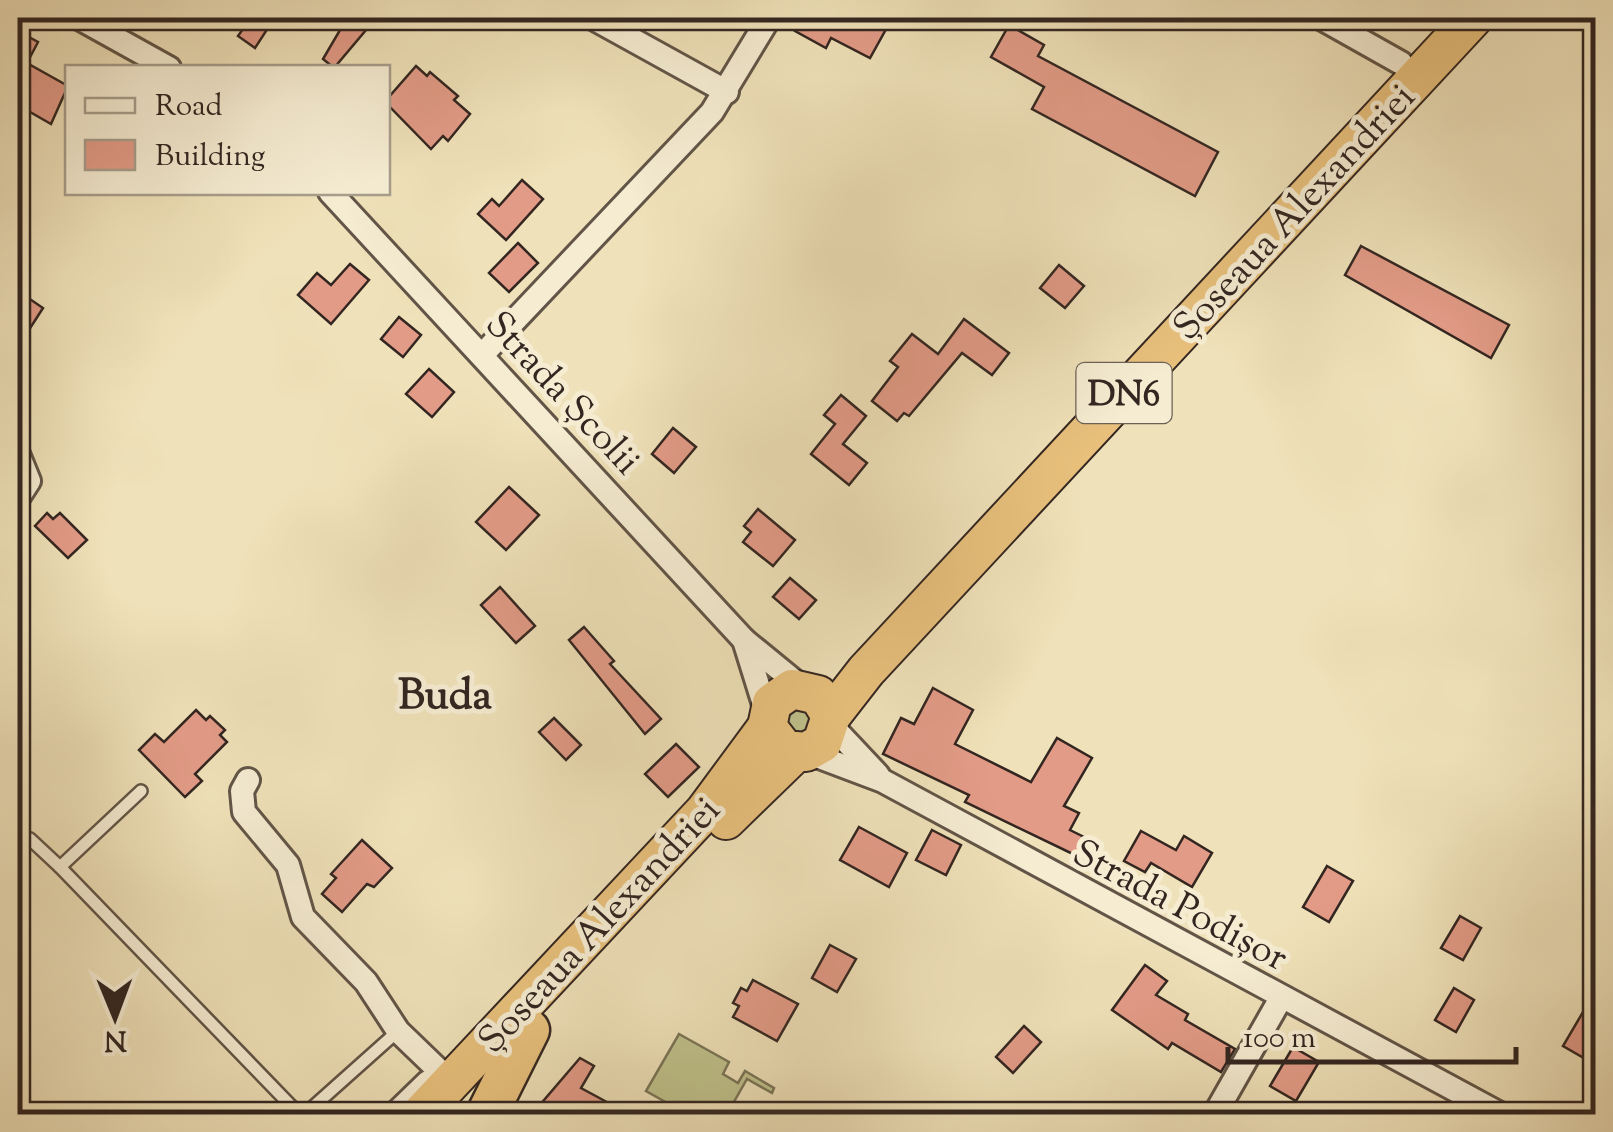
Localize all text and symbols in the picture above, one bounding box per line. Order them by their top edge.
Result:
legend [65,65,390,195]
street label: Șoseaua Alexandriei [1162,73,1430,354]
text: Road [155,86,222,129]
text: Building [155,136,265,179]
street label: Strada Școlii [471,301,651,489]
road number: DN6 [1076,363,1172,423]
district label: Buda [398,668,493,728]
street label: Șoseaua Alexandriei [467,786,735,1067]
street label: Strada Podișor [1062,828,1296,987]
north arrow [65,967,165,1067]
scale bar [1228,1002,1516,1064]
text: 100 m [1243,1018,1316,1061]
text: N [104,1019,127,1059]

